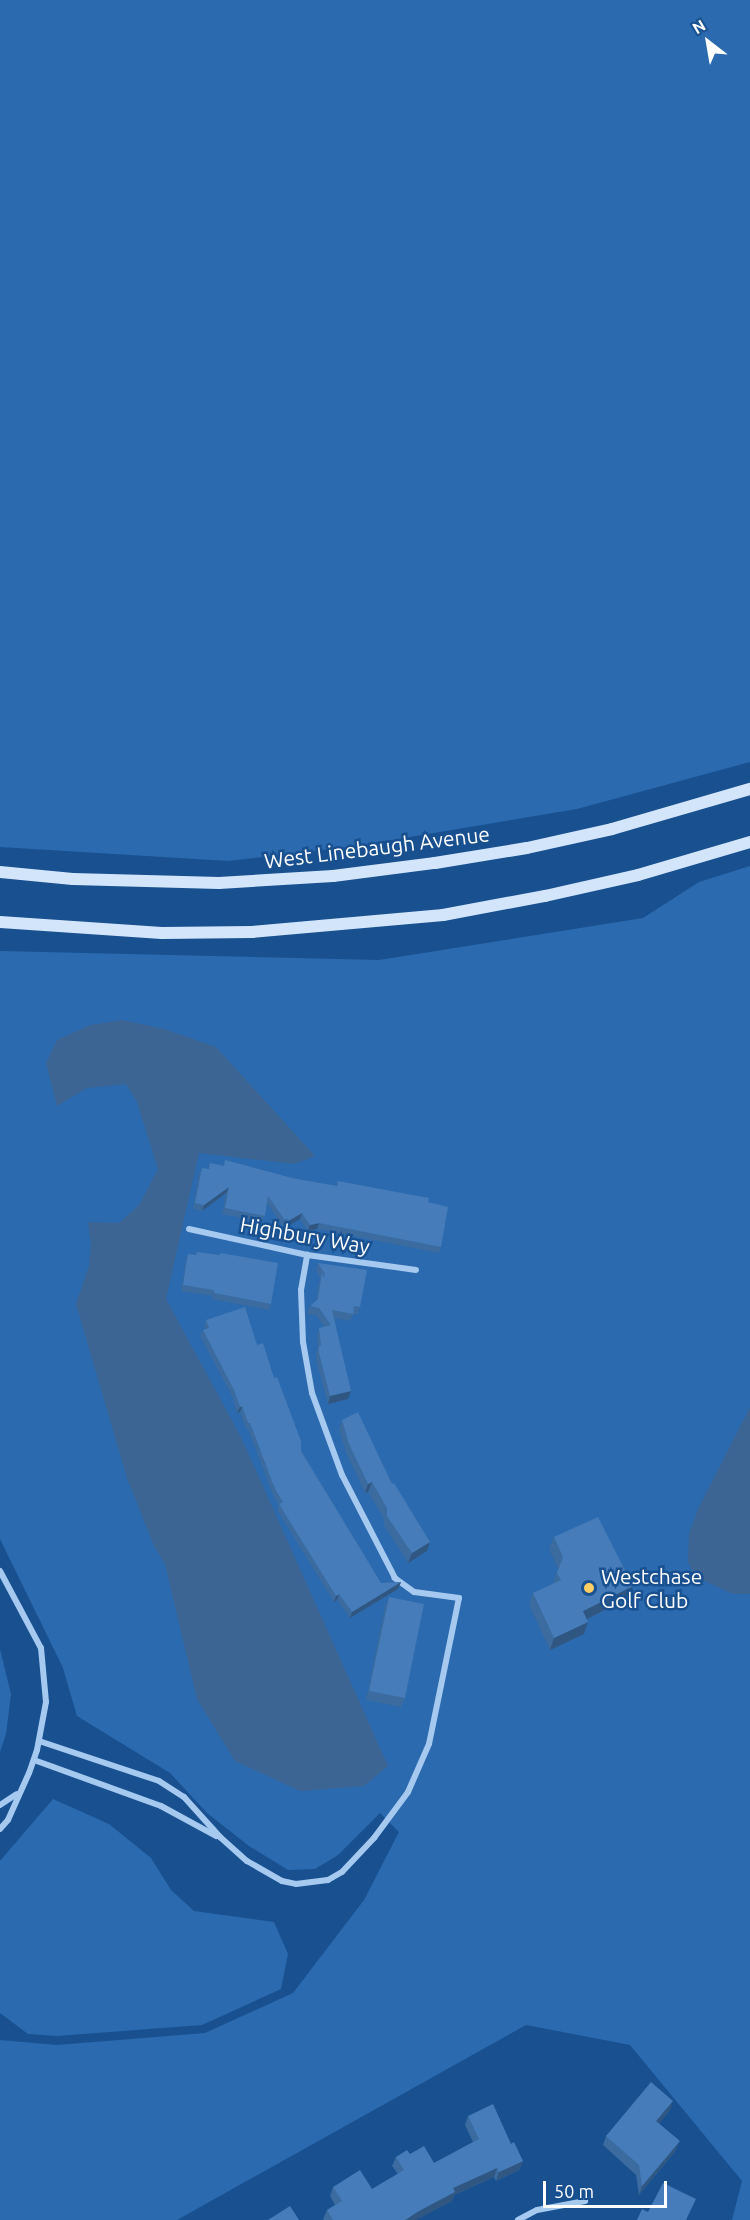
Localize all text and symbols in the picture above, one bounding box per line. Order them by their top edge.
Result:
north arrow [678,12,738,72]
text: N [689,16,708,37]
street label: West Linebaugh Avenue [263,821,491,873]
street label: Highbury Way [238,1211,372,1259]
place label: Westchase Golf Club [601,1563,702,1613]
marker: Westchase Golf Club [582,1581,596,1595]
scale bar [546,2169,670,2207]
text: 50 m [554,2181,594,2201]

